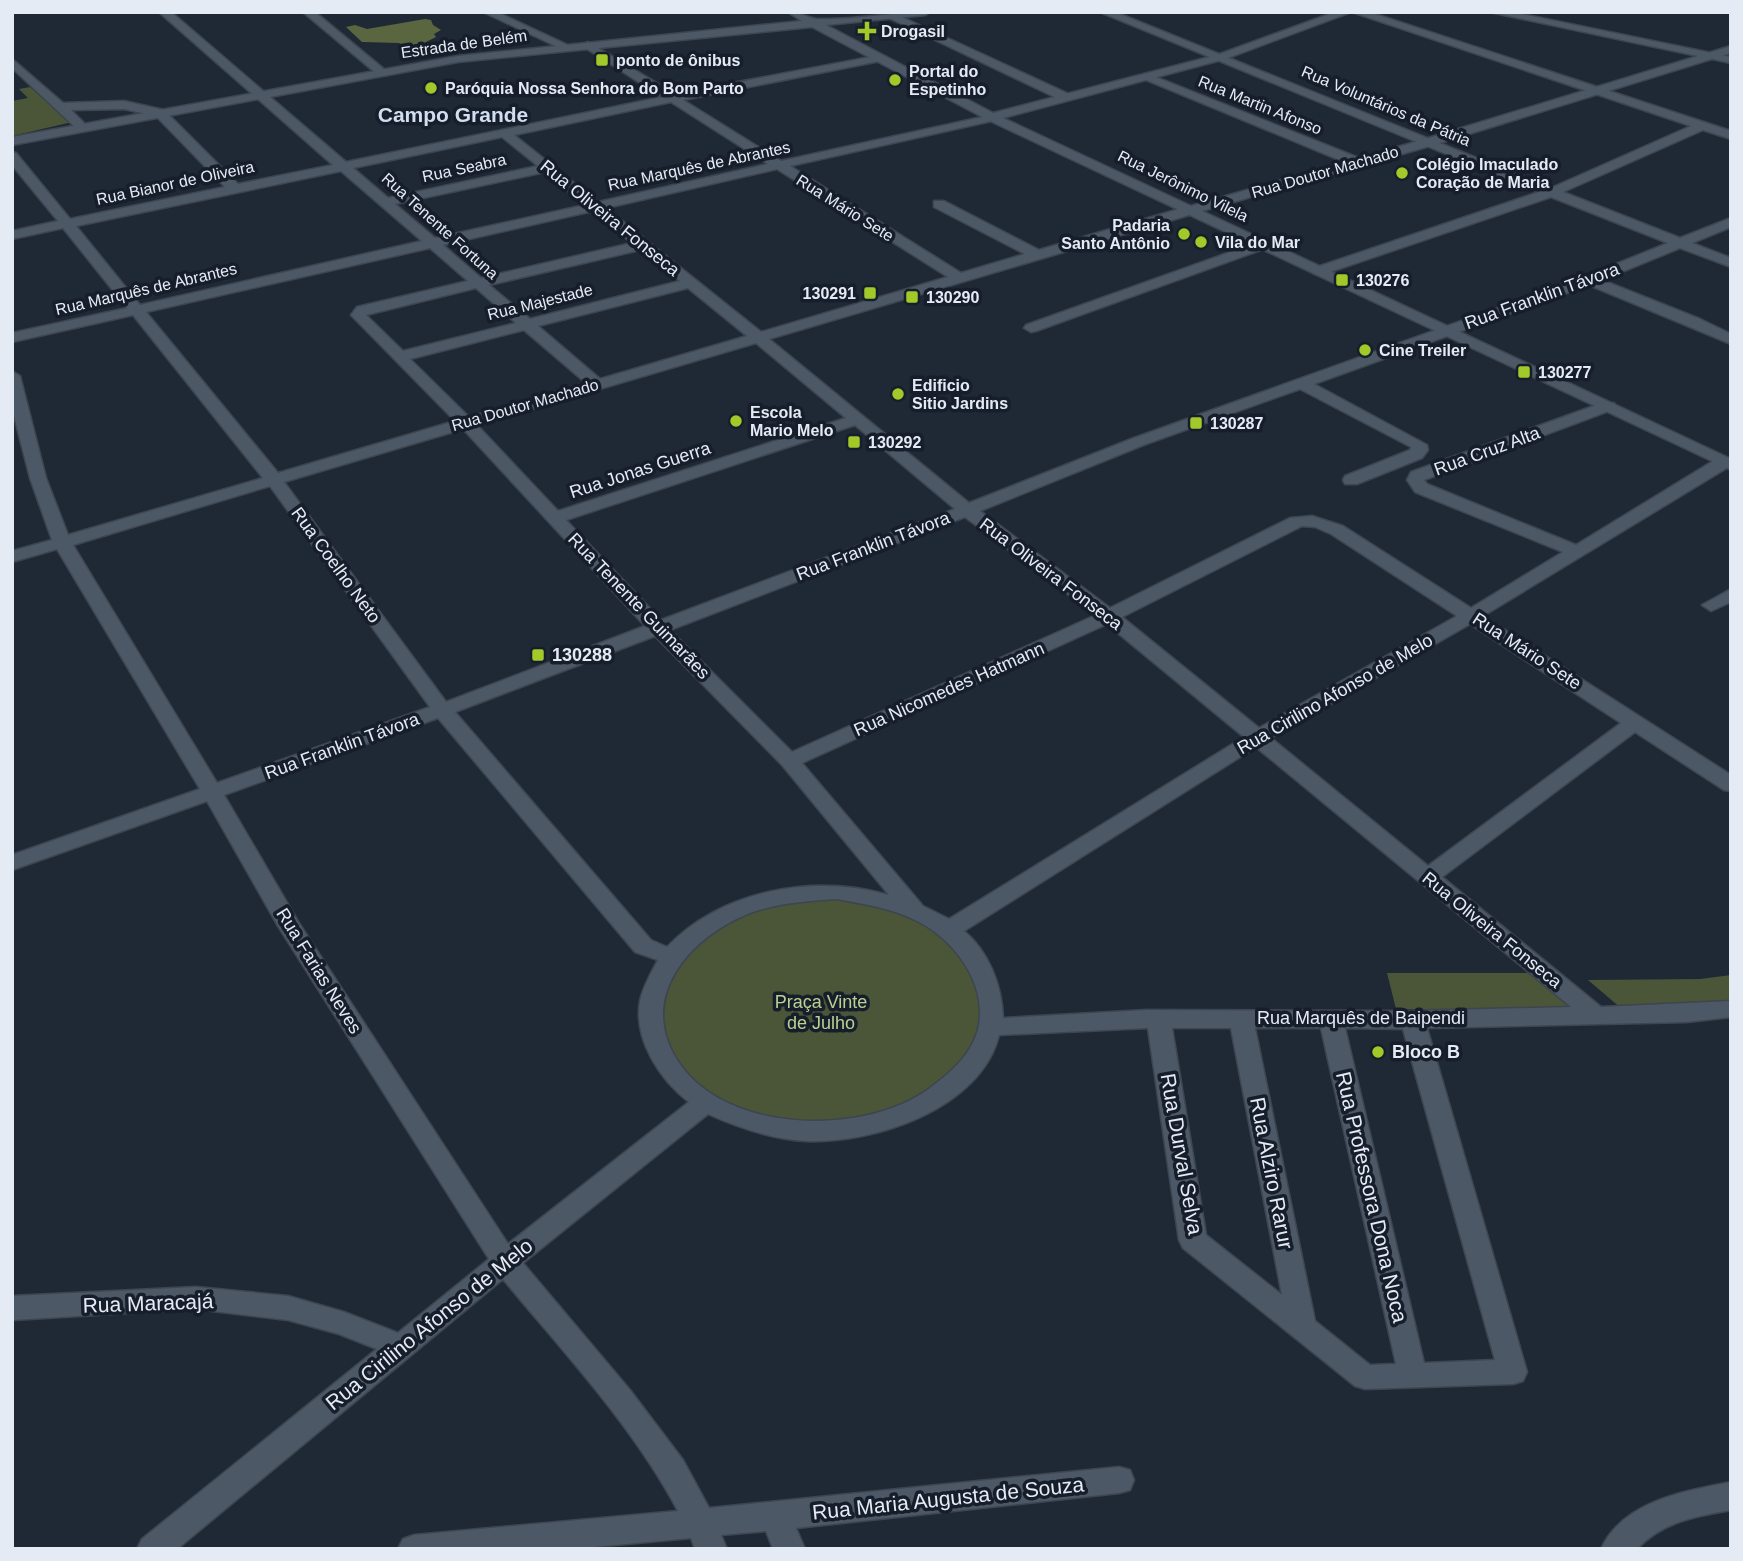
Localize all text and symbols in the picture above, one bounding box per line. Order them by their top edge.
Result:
marker: Drogasil [859,23,875,39]
place label: Drogasil [881,23,945,40]
street label: Estrada de Belém [400,27,528,61]
marker: ponto de ônibus [594,52,610,68]
place label: ponto de ônibus [616,52,741,69]
place label: Portal do Espetinho [909,63,987,98]
street label: Rua Voluntários da Pátria [1299,63,1473,149]
marker: Portal do Espetinho [887,72,903,88]
street label: Rua Martin Afonso [1196,72,1324,138]
marker: Paróquia Nossa Senhora do Bom Parto [423,80,439,96]
place label: Paróquia Nossa Senhora do Bom Parto [445,80,744,97]
district label: Campo Grande [378,103,528,126]
street label: Rua Marquês de Abrantes [606,138,792,194]
street label: Rua Doutor Machado [1250,143,1401,201]
street label: Rua Jerônimo Vilela [1115,147,1251,225]
street label: Rua Seabra [420,151,508,185]
street label: Rua Oliveira Fonseca [536,156,684,281]
place label: Colégio Imaculado Coração de Maria [1416,156,1558,191]
street label: Rua Bianor de Oliveira [95,158,256,208]
marker: Colégio Imaculado Coração de Maria [1394,165,1410,181]
street label: Rua Tenente Fortuna [379,169,502,283]
street label: Rua Mário Sete [793,171,897,245]
place label: Padaria Santo Antônio [1061,217,1170,252]
marker: Padaria Santo Antônio [1176,226,1192,242]
marker: Vila do Mar [1193,234,1209,250]
place label: Vila do Mar [1215,234,1300,251]
street label: Rua Franklin Távora [1462,258,1623,333]
street label: Rua Marquês de Abrantes [54,260,238,318]
marker: 130276 [1334,272,1350,288]
place label: 130276 [1356,272,1409,289]
street label: Rua Majestade [486,281,594,323]
place label: 130291 [803,285,856,302]
marker: 130291 [862,285,878,301]
marker: 130290 [904,289,920,305]
place label: 130290 [926,289,979,306]
marker: Cine Treiler [1357,342,1373,358]
place label: Cine Treiler [1379,342,1466,359]
marker: 130277 [1516,364,1532,380]
place label: 130277 [1538,364,1591,381]
street label: Rua Doutor Machado [450,376,601,434]
place label: Edificio Sitio Jardins [912,377,1008,412]
marker: Edificio Sitio Jardins [890,386,906,402]
place label: Escola Mario Melo [750,404,834,439]
marker: Escola Mario Melo [728,413,744,429]
marker: 130287 [1188,415,1204,431]
place label: 130287 [1210,415,1263,432]
street label: Rua Cruz Alta [1431,422,1544,479]
marker: 130292 [846,434,862,450]
place label: 130292 [868,434,921,451]
street label: Rua Jonas Guerra [567,437,714,502]
street label: Rua Coelho Neto [287,503,385,627]
street label: Rua Franklin Távora [793,507,953,584]
street label: Rua Oliveira Fonseca [976,514,1127,635]
street label: Rua Tenente Guimarães [564,529,714,683]
street label: Rua Mário Sete [1469,609,1585,693]
street label: Rua Cirilino Afonso de Melo [1234,630,1436,758]
street label: Rua Nicomedes Hatmann [851,638,1047,740]
place label: 130288 [552,645,612,665]
marker: 130288 [530,647,546,663]
street label: Rua Franklin Távora [262,708,423,783]
street label: Rua Oliveira Fonseca [1418,868,1566,993]
street label: Rua Farias Neves [272,905,366,1037]
park label: Praça Vinte de Julho [775,992,867,1033]
street label: Rua Marquês de Baipendi [1257,1008,1465,1028]
place label: Bloco B [1392,1042,1460,1062]
marker: Bloco B [1370,1044,1386,1060]
street label: Rua Professora Dona Noca [1332,1069,1412,1325]
street label: Rua Durval Selva [1156,1072,1208,1237]
street label: Rua Alziro Rarur [1246,1095,1298,1251]
street label: Rua Cirilino Afonso de Melo [321,1234,537,1414]
street label: Rua Maracajá [82,1289,214,1317]
street label: Rua Maria Augusta de Souza [811,1472,1085,1524]

